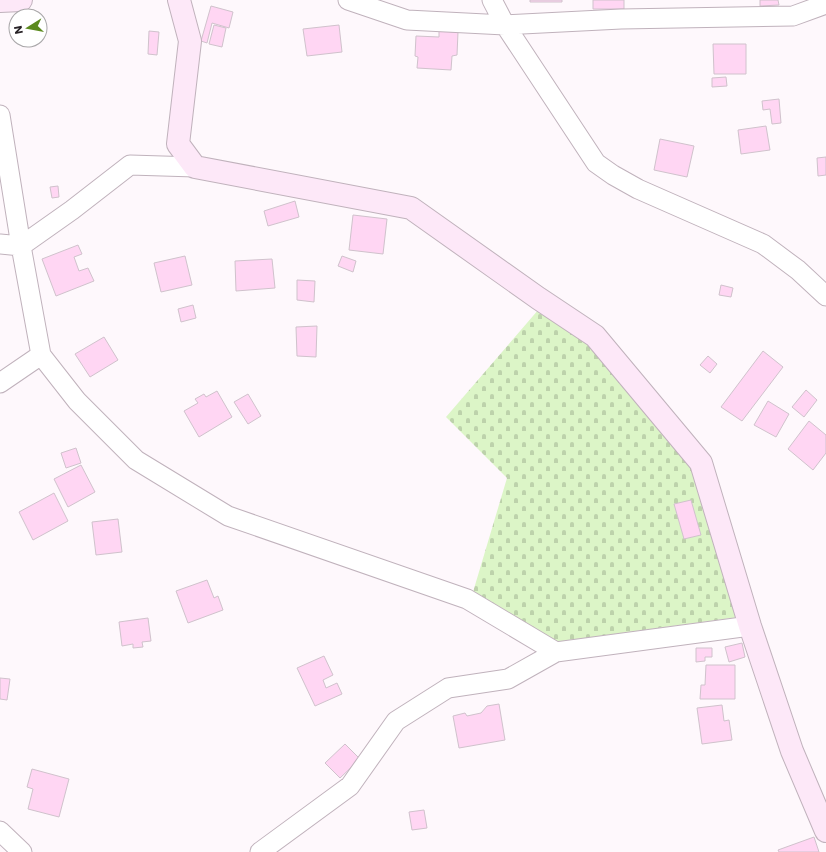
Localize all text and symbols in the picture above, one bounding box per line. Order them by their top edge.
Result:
north arrow [8,8,48,48]
text: N [10,24,27,35]

